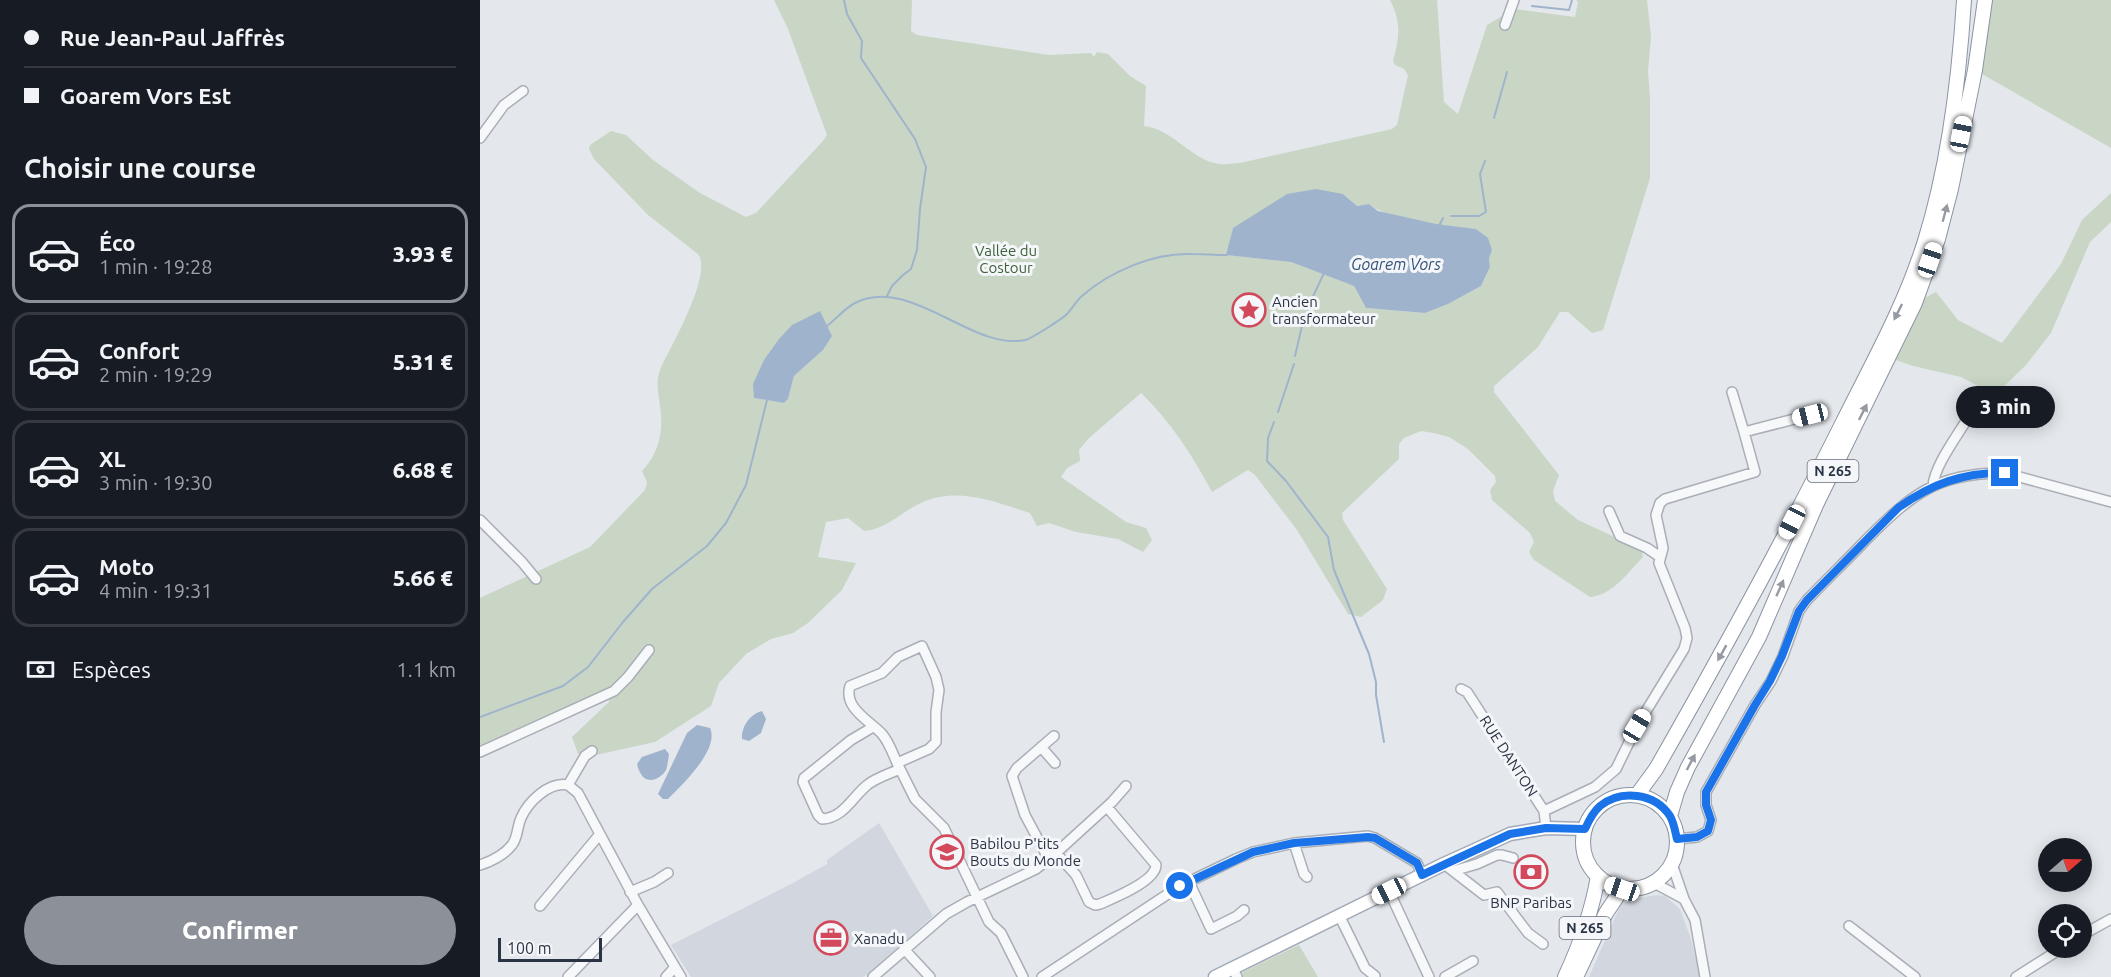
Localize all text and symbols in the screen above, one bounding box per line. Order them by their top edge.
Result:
text: Rue Jean-Paul Jaffrès [60,25,285,50]
text: Goarem Vors Est [60,83,231,108]
car [1949,115,1973,153]
text: Choisir une course [24,153,256,183]
one-way arrow [1940,204,1950,222]
icon: car [27,227,81,281]
text: Éco [99,230,136,255]
car [1916,240,1944,280]
text: 3.93 € [393,241,453,266]
park label: Vallée du Costour [975,242,1037,276]
text: 1 min · 19:28 [99,255,213,278]
water label: Goarem Vors [1351,255,1441,273]
place icon: Ancien transformateur [1231,292,1267,328]
place label: Ancien transformateur [1272,293,1376,327]
one-way arrow [1894,303,1903,320]
icon: car [27,335,81,389]
text: Confort [99,338,180,363]
text: 5.31 € [393,349,453,374]
text: 2 min · 19:29 [99,363,213,386]
callout: 3 min [1956,386,2054,428]
text: 3 min [1980,395,2031,418]
car [1790,402,1830,428]
one-way arrow [1858,403,1868,420]
icon: car [27,443,81,497]
text: XL [99,446,126,471]
text: 6.68 € [393,457,453,482]
route end [1991,459,2018,486]
road number: N 265 [1808,460,1858,482]
text: 3 min · 19:30 [99,471,213,494]
car [1776,502,1808,542]
icon: car [27,551,81,605]
text: Moto [99,554,154,579]
text: 5.66 € [393,565,453,590]
text: 4 min · 19:31 [99,579,213,602]
one-way arrow [1775,579,1785,597]
one-way arrow [1717,645,1727,662]
icon: cash [24,653,57,686]
text: Espèces [72,657,151,682]
text: 1.1 km [397,658,456,681]
car [1620,706,1654,746]
street label: RUE DANTON [1477,712,1541,800]
one-way arrow [1686,753,1696,770]
school or university icon: Babilou P'tits Bouts du Monde [929,834,965,870]
place label: Babilou P'tits Bouts du Monde [970,835,1081,869]
north arrow [2038,838,2092,892]
map controls [2038,838,2092,958]
bank icon: BNP Paribas [1513,854,1549,890]
route start [1166,872,1193,899]
car [1369,875,1409,907]
car [1602,875,1642,903]
place label: BNP Paribas [1490,894,1572,911]
button: Confirmer [24,896,456,965]
button: locate [2038,904,2092,958]
road number: N 265 [1560,917,1610,939]
office icon: Xanadu [813,920,849,956]
place label: Xanadu [854,930,905,947]
scale bar [498,935,602,962]
text: 100 m [507,939,552,957]

